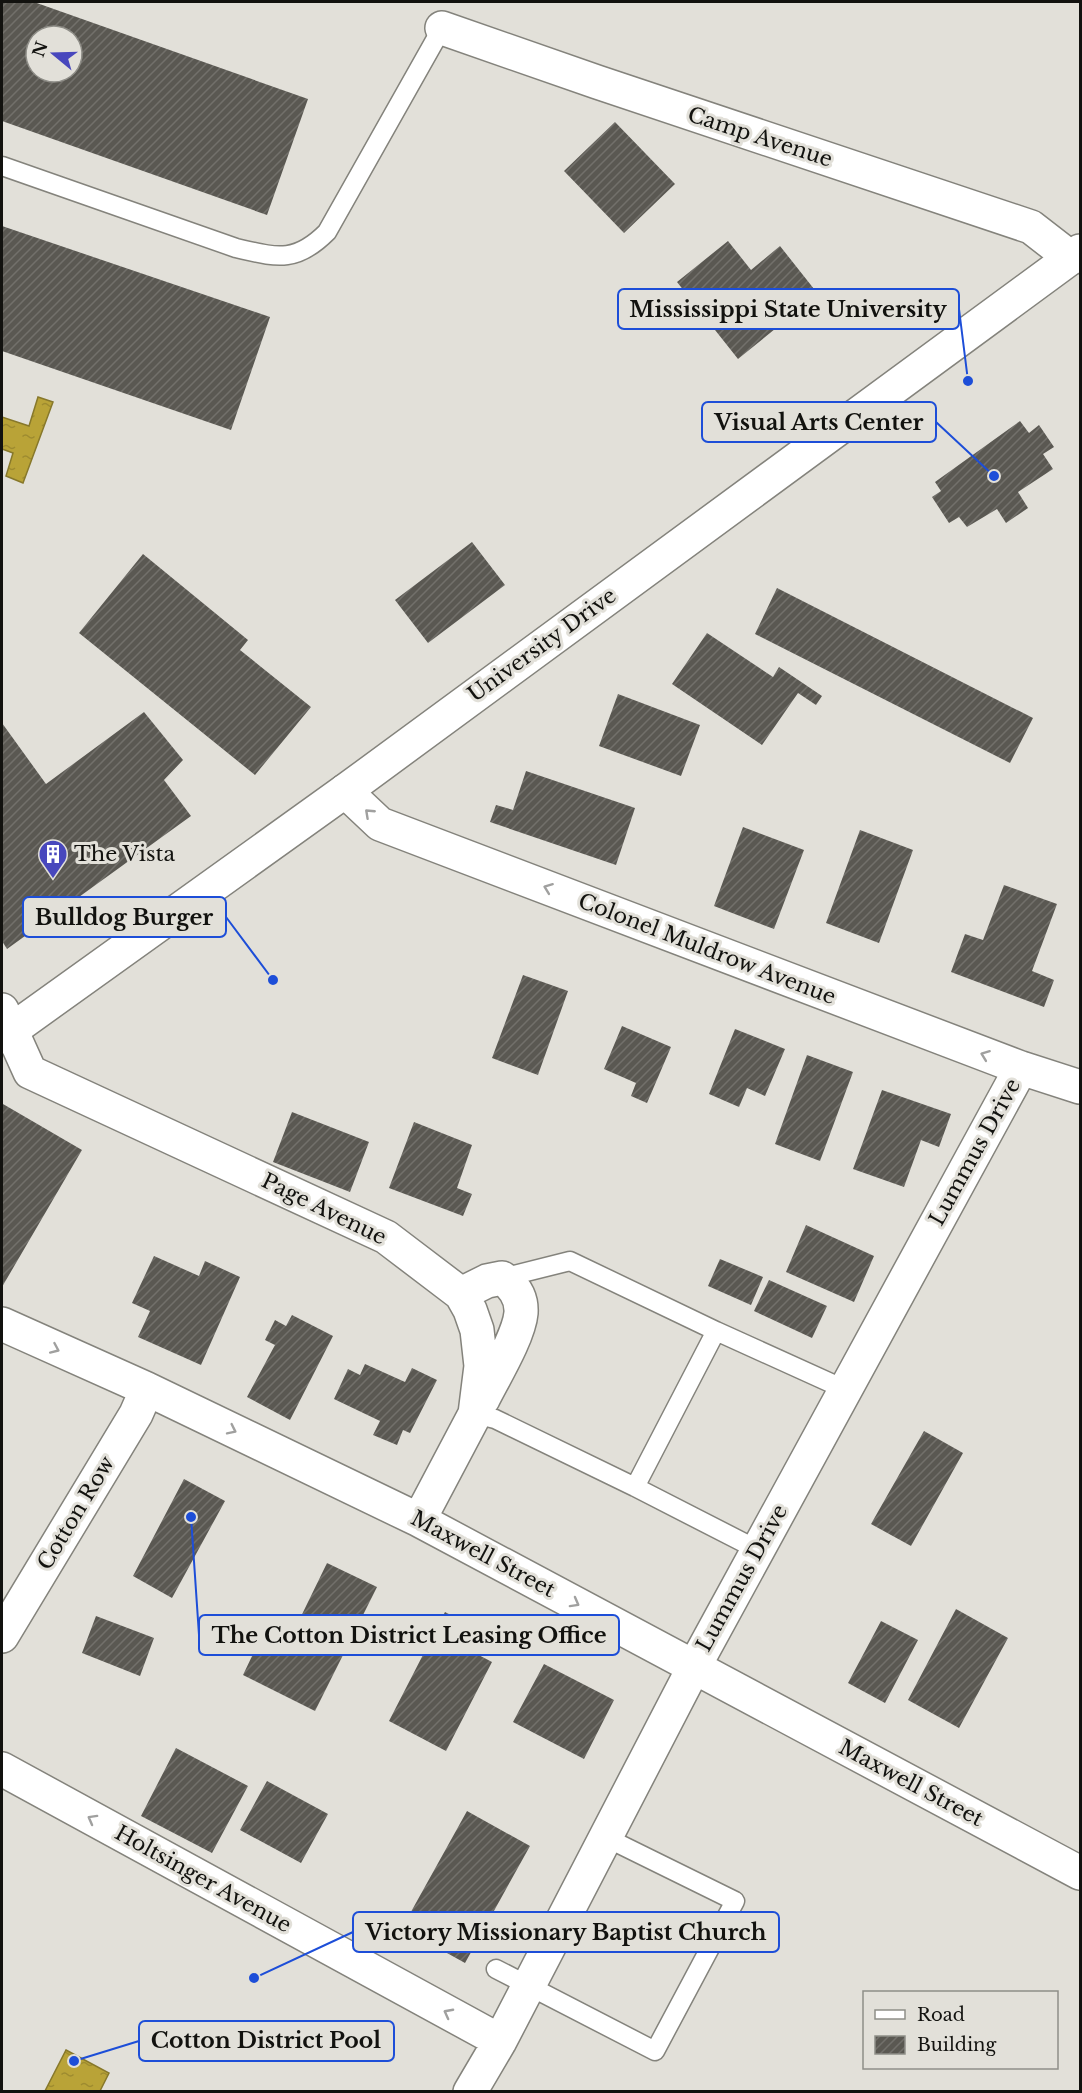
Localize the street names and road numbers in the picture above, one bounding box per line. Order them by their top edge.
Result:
street label: Camp Avenue [684,101,836,173]
street label: University Drive [463,583,621,707]
street label: Colonel Muldrow Avenue [575,888,839,1010]
street label: Lummus Drive [924,1074,1026,1230]
street label: Page Avenue [257,1168,391,1250]
street label: Cotton Row [32,1451,120,1575]
street label: Lummus Drive [691,1500,793,1656]
street label: Maxwell Street [406,1505,560,1603]
street label: Maxwell Street [834,1734,988,1832]
street label: Holtsinger Avenue [110,1820,296,1938]

